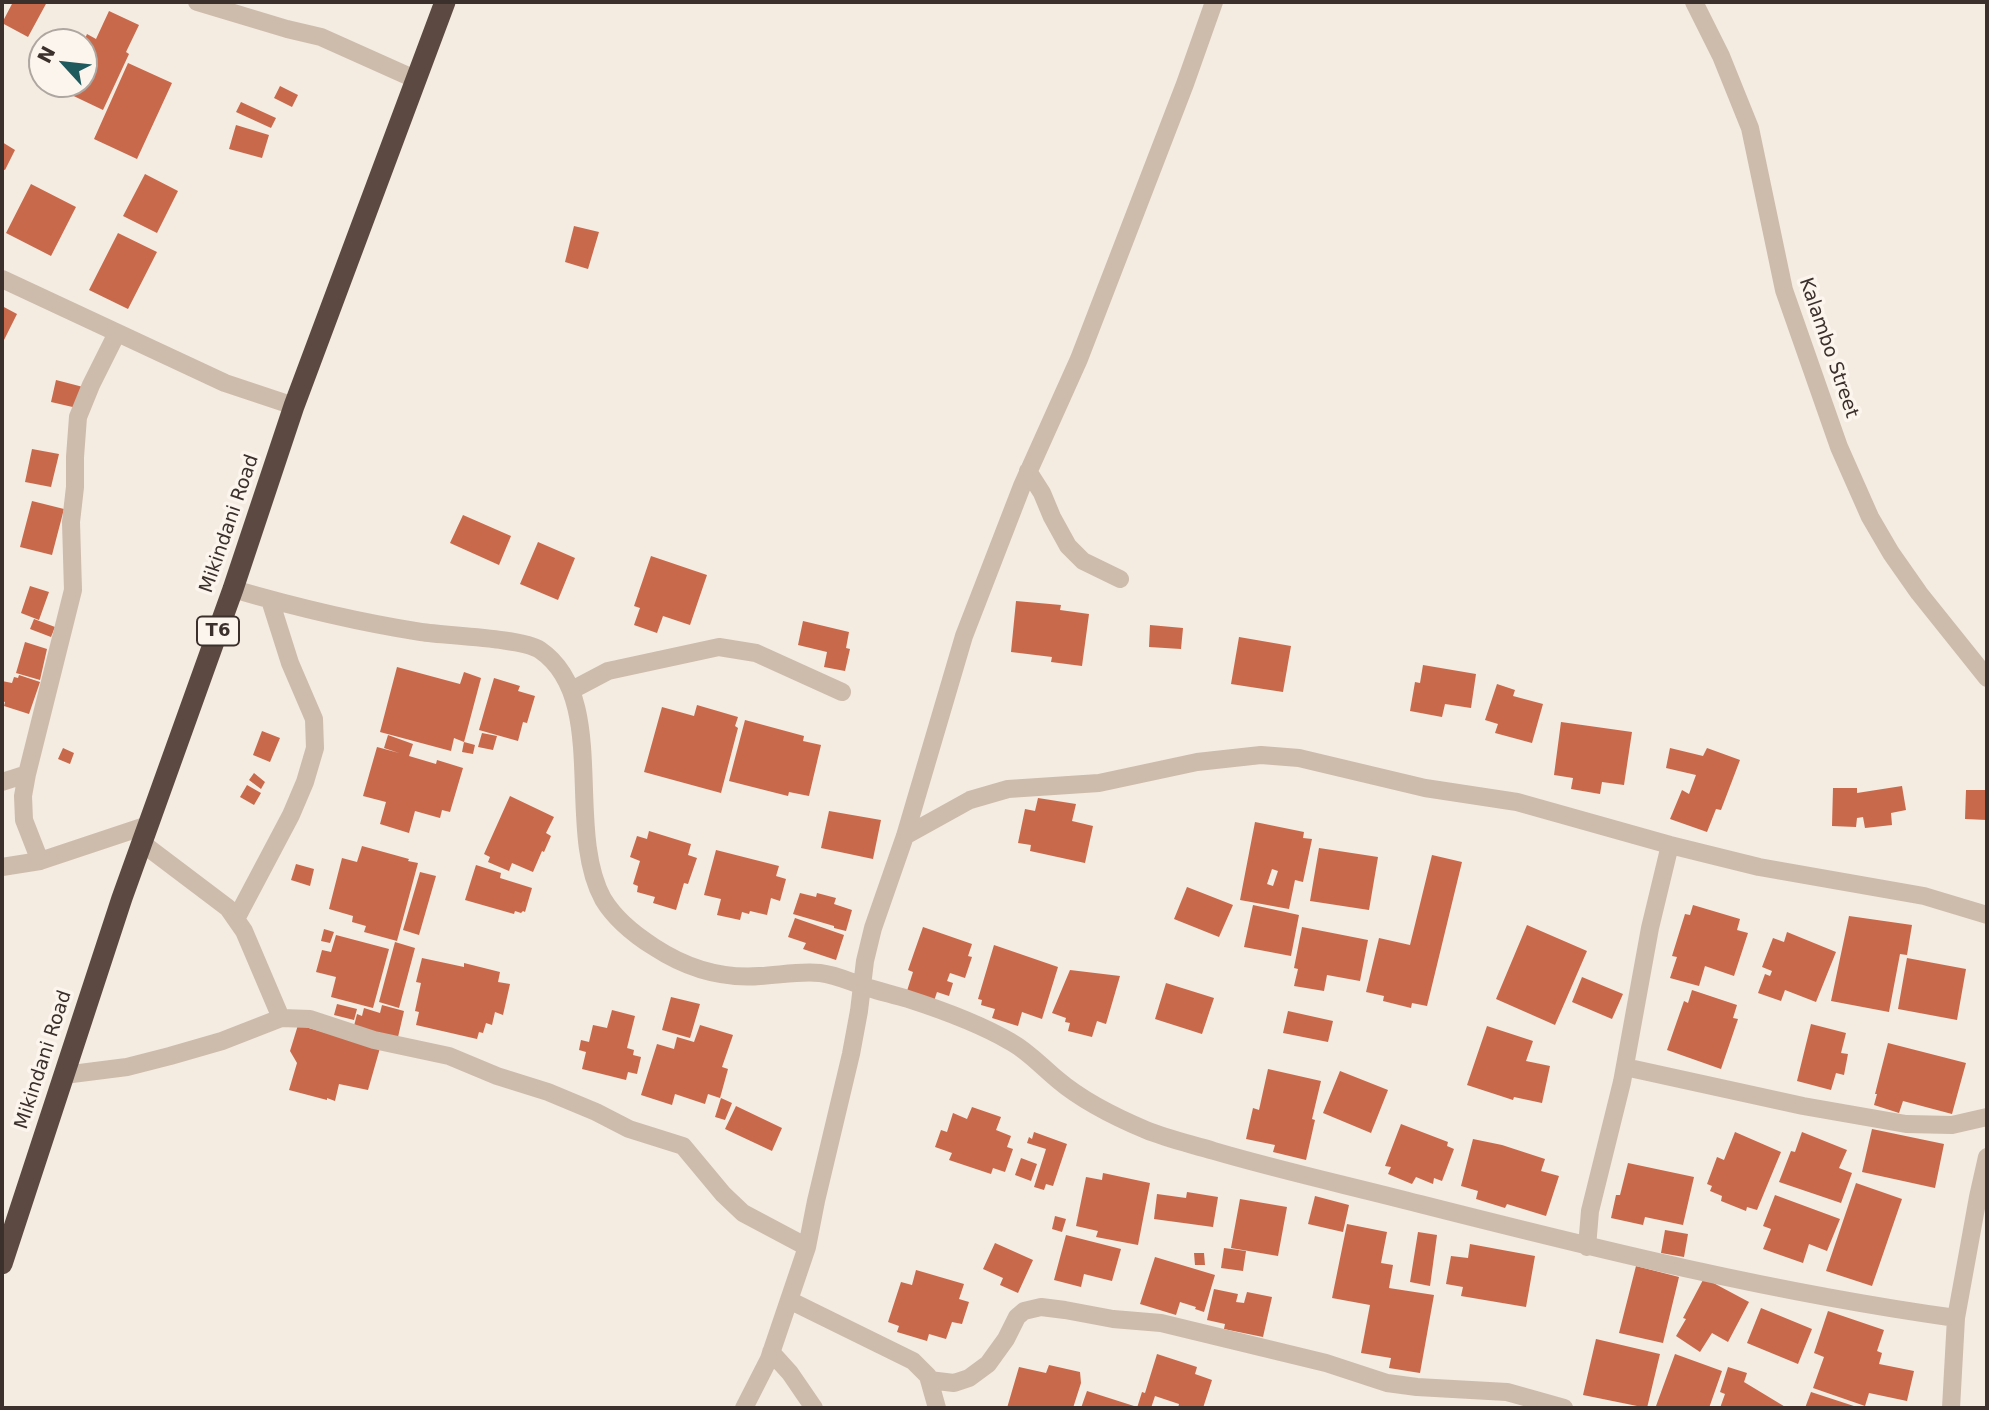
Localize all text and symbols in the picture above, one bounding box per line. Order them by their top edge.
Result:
north arrow [28,28,98,98]
text: N [33,42,59,66]
street label: Kalambo Street [1793,275,1863,421]
street label: Mikindani Road [196,452,264,596]
road number: T6 [197,616,239,646]
street label: Mikindani Road [11,988,77,1132]

